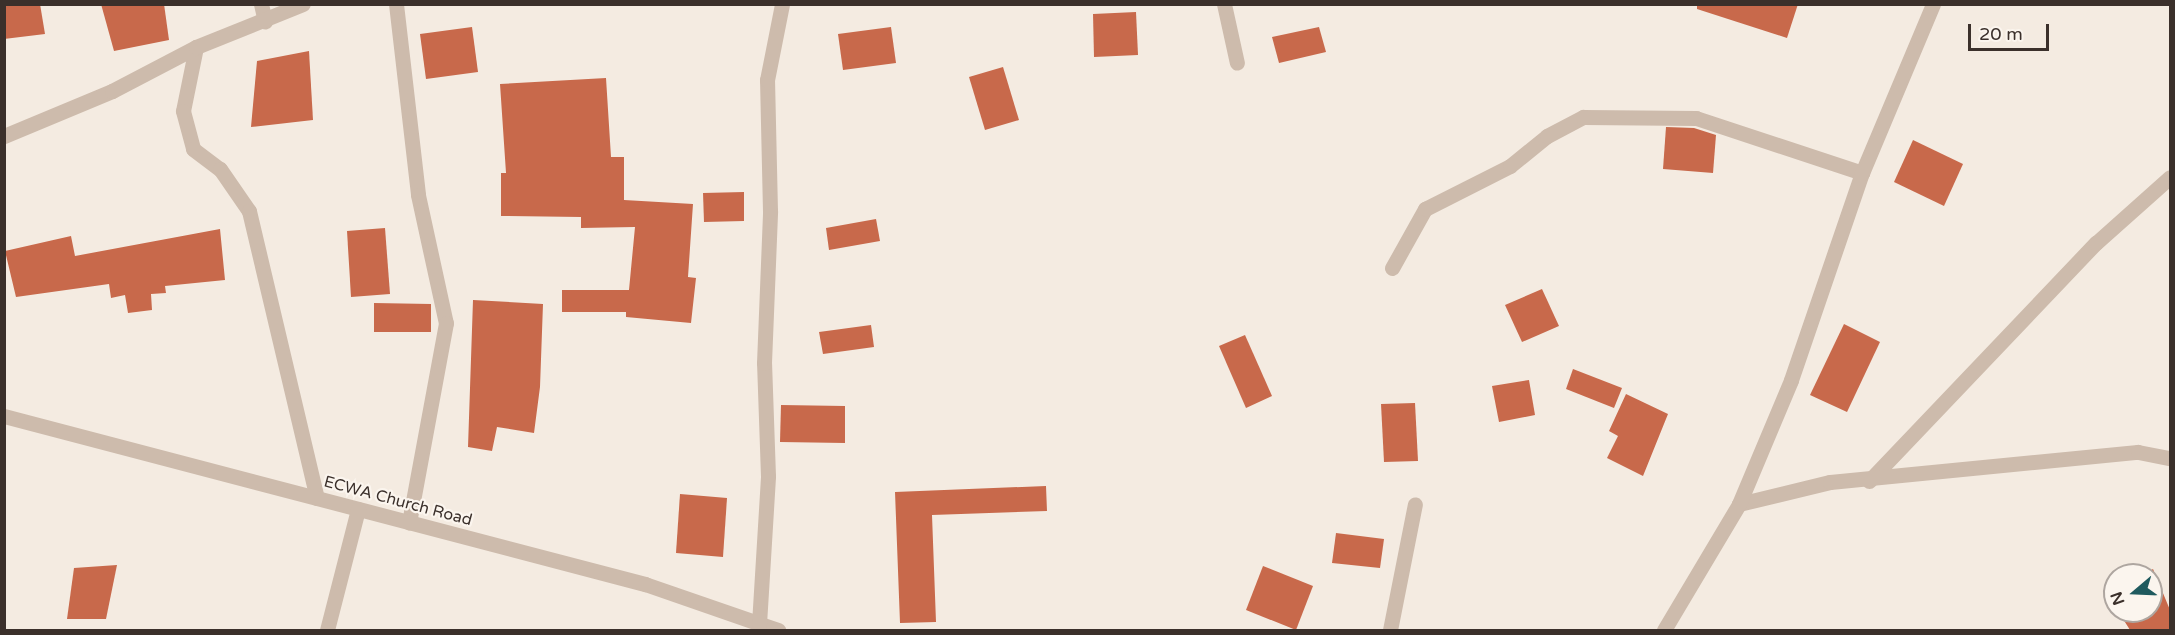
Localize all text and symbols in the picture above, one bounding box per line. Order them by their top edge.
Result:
scale bar [1971,12,2052,50]
text: 20 m [1979,23,2023,45]
street label: ECWA Church Road [322,472,474,530]
north arrow [2103,563,2163,623]
text: N [2106,589,2129,608]

